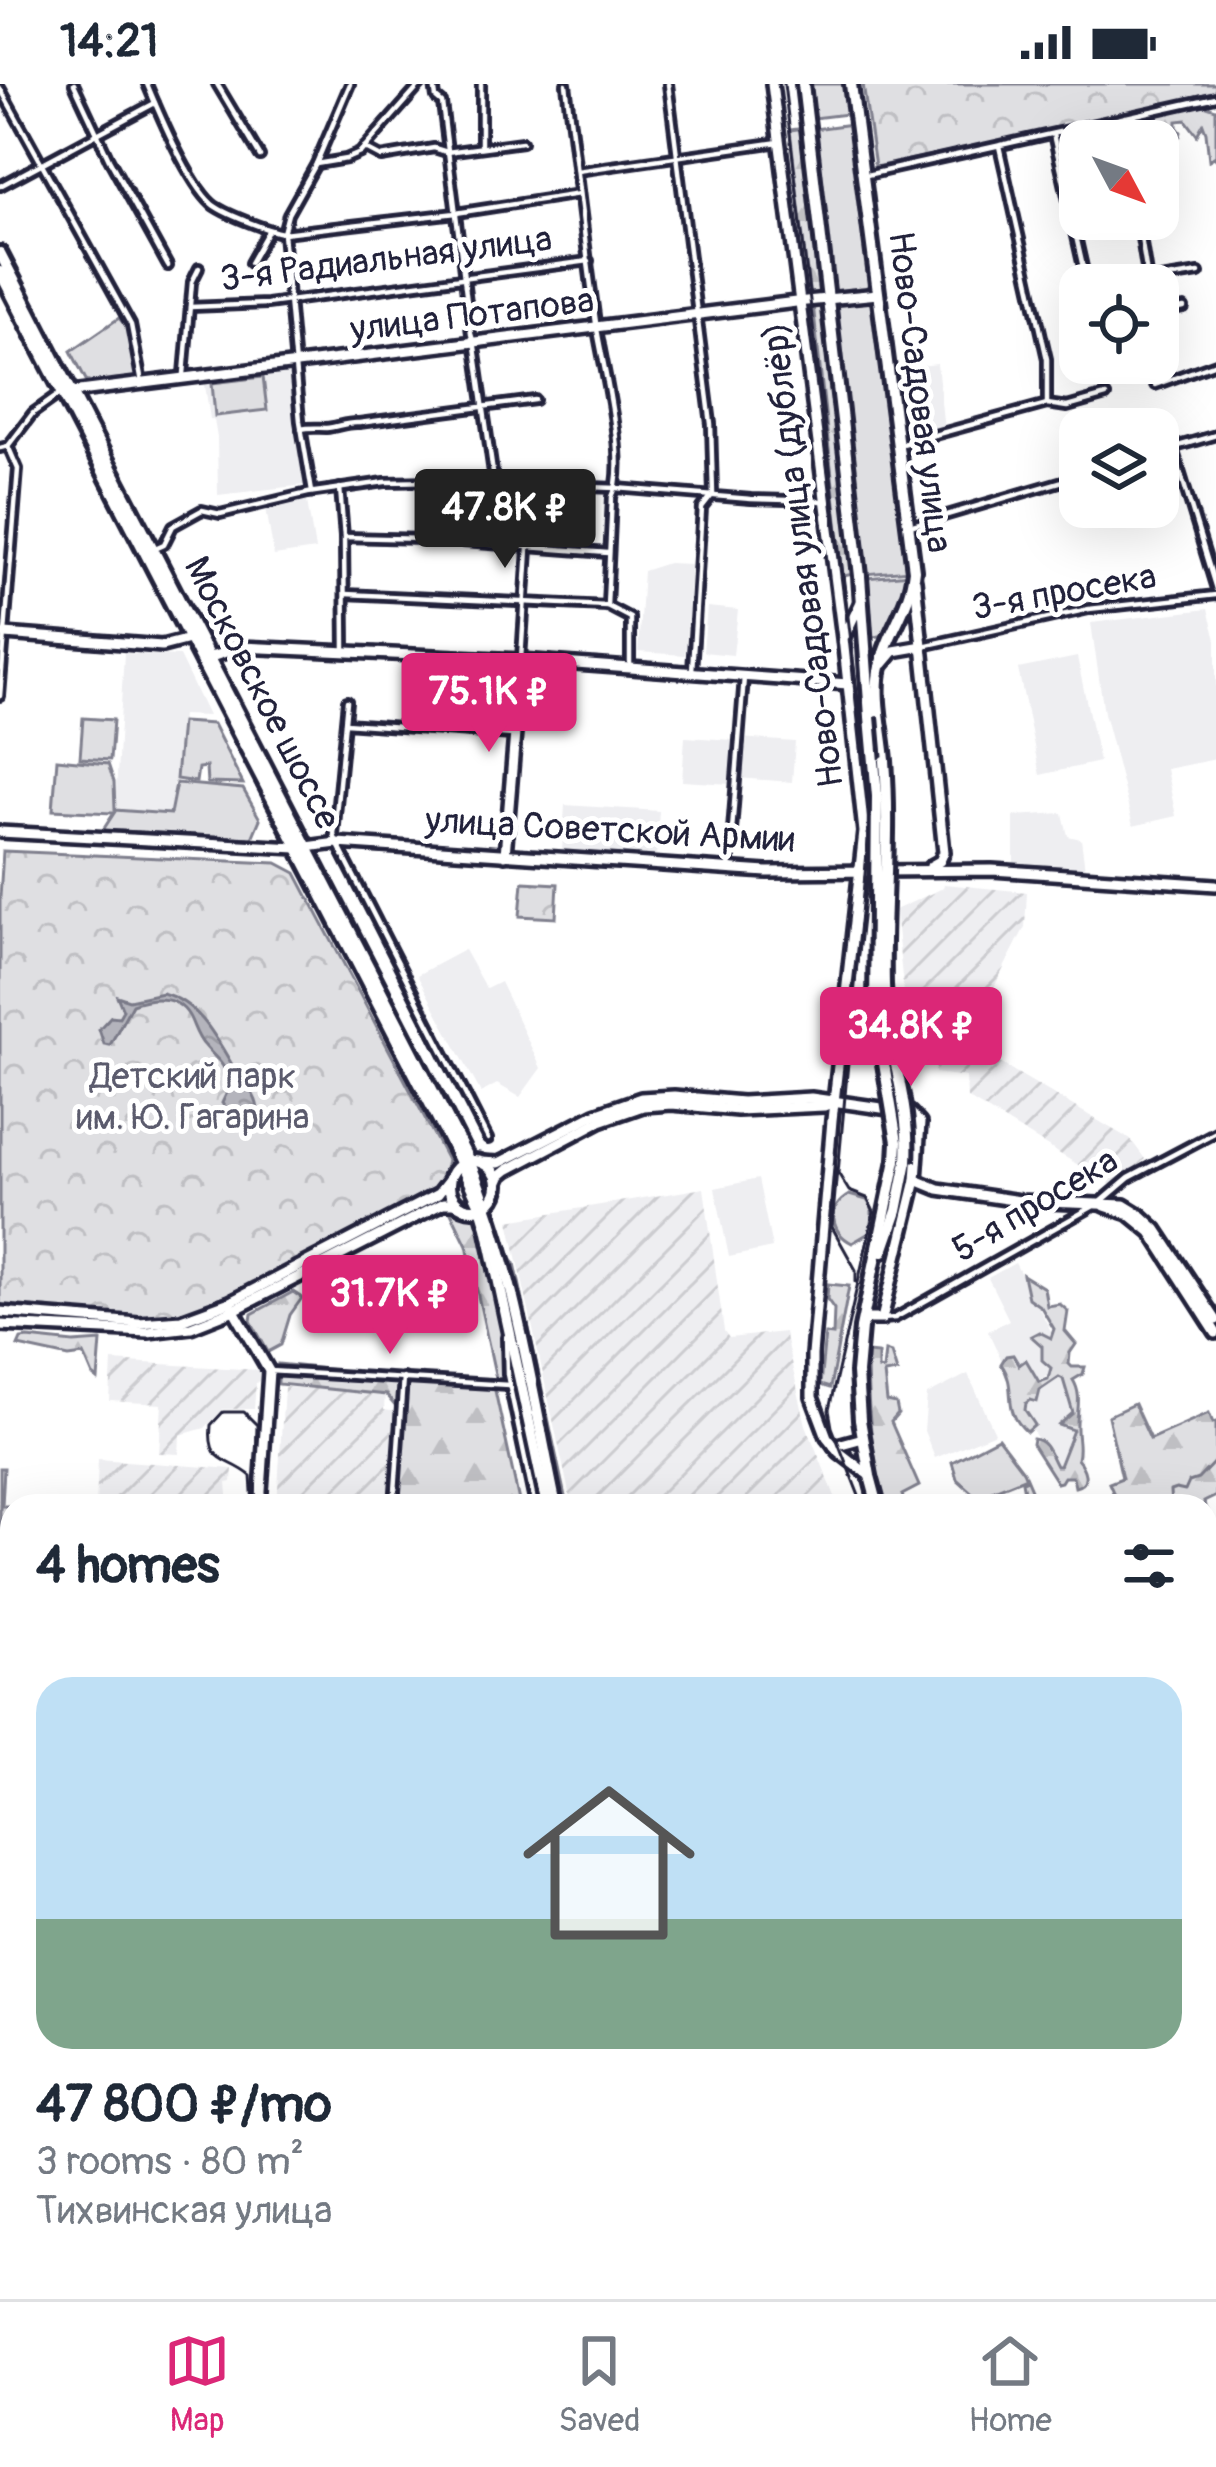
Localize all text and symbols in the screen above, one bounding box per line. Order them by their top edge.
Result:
text: 14:21 [60,14,158,70]
north arrow [1059,120,1179,240]
map controls [1059,120,1179,528]
street label: 3-я Радиальная улица [218,216,554,302]
street label: Ново-Садовая улица [878,229,962,555]
button: locate [1059,264,1179,384]
street label: улица Потапова [347,278,596,352]
street label: Ново-Садовая улица (дублёр) [752,320,854,790]
button: layers [1059,408,1179,528]
pin: 47.8K ₽ [394,469,616,571]
text: 47.8K ₽ [442,483,568,532]
street label: Московское шоссе [174,549,350,837]
street label: 3-я просека [968,554,1160,630]
pin: 75.1K ₽ [378,653,600,755]
text: 75.1K ₽ [429,667,549,716]
street label: улица Советской Армии [423,798,796,862]
pin: 34.8K ₽ [800,987,1022,1089]
text: 34.8K ₽ [847,1001,975,1050]
park label: Детский парк им. Ю. Гагарина [77,1054,309,1140]
street label: 5-я просека [944,1138,1126,1272]
pin: 31.7K ₽ [279,1255,501,1357]
text: 31.7K ₽ [329,1269,451,1318]
icon: filters [1116,1533,1182,1599]
text: 4 homes [36,1534,220,1598]
icon: home [501,1755,717,1971]
text: 47 800 ₽/mo [36,2073,332,2137]
text: 3 rooms · 80 m² [36,2137,304,2186]
text: Тихвинская улица [36,2186,332,2235]
tab: Map [164,2328,230,2441]
tab: Saved [558,2328,640,2441]
tab: Home [969,2328,1052,2441]

